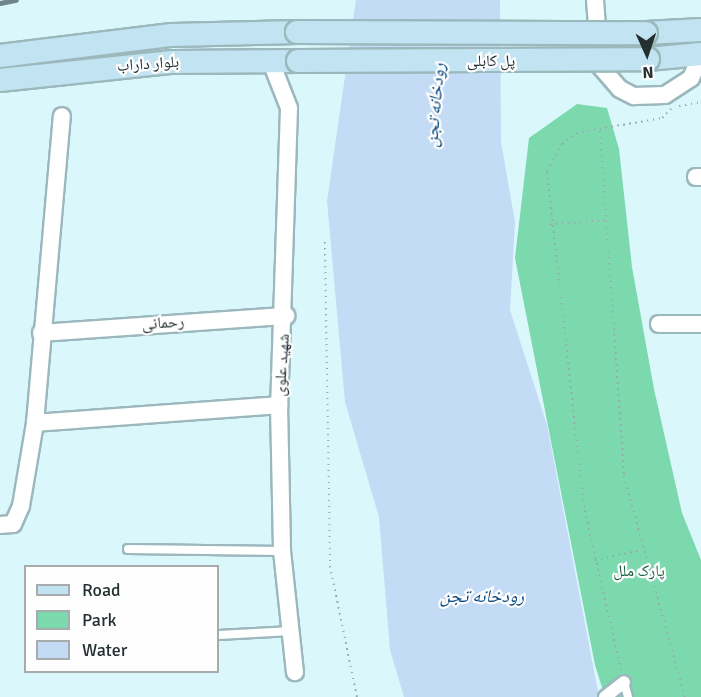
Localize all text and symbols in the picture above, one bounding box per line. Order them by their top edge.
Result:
north arrow [617,24,677,84]
street label: پل کابلی [467,51,515,71]
street label: بلوار داراب [116,52,180,76]
water label: رودخانه تجن [421,62,449,148]
text: N [642,62,654,82]
street label: رحمانی [141,312,185,334]
street label: شهید علوی [270,333,294,397]
park label: پارک ملل [613,561,665,581]
legend [24,565,219,673]
text: Road [82,579,121,601]
water label: رودخانه تجن [440,585,524,607]
text: Park [82,609,117,631]
text: Water [82,639,127,661]

